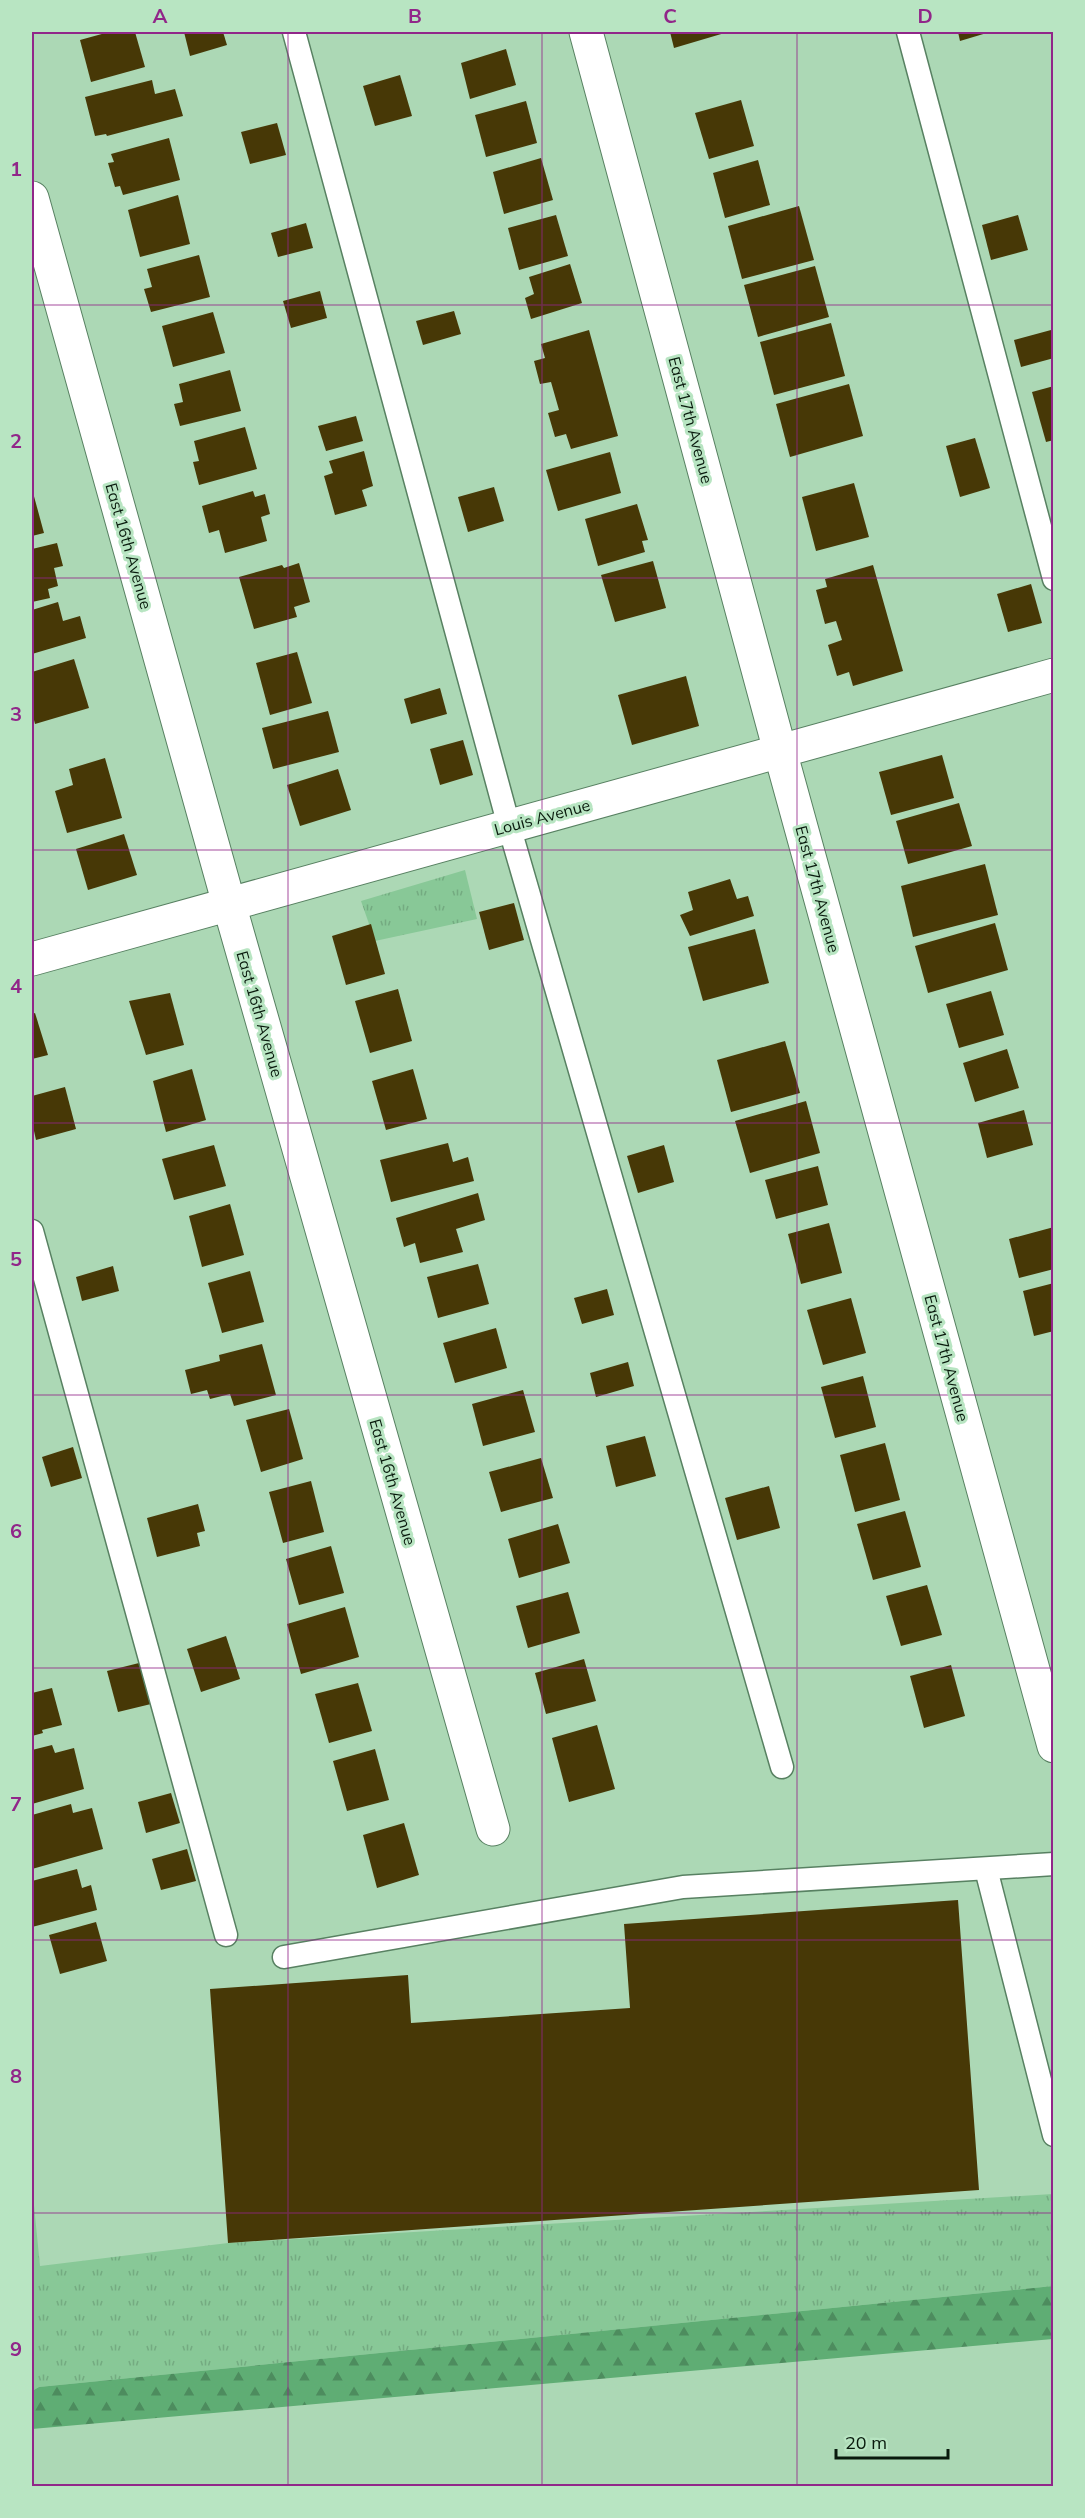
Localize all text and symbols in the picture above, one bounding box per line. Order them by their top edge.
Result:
text: A [153,3,168,28]
text: B [408,3,422,28]
text: C [663,3,677,28]
text: D [917,3,933,28]
text: 1 [10,156,22,181]
street label: East 17th Avenue [664,354,718,486]
text: 2 [10,428,22,453]
street label: East 16th Avenue [101,480,157,612]
text: 3 [10,701,22,726]
street label: Louis Avenue [492,795,592,839]
street label: East 17th Avenue [791,823,845,955]
street label: East 16th Avenue [232,948,288,1080]
text: 4 [10,973,22,998]
text: 5 [10,1246,22,1271]
street label: East 17th Avenue [920,1292,974,1424]
street label: East 16th Avenue [365,1416,421,1548]
text: 6 [10,1518,22,1543]
text: 7 [10,1791,22,1816]
text: 8 [10,2063,22,2088]
text: 9 [10,2336,22,2361]
scale bar [836,2422,948,2460]
text: 20 m [845,2431,887,2454]

